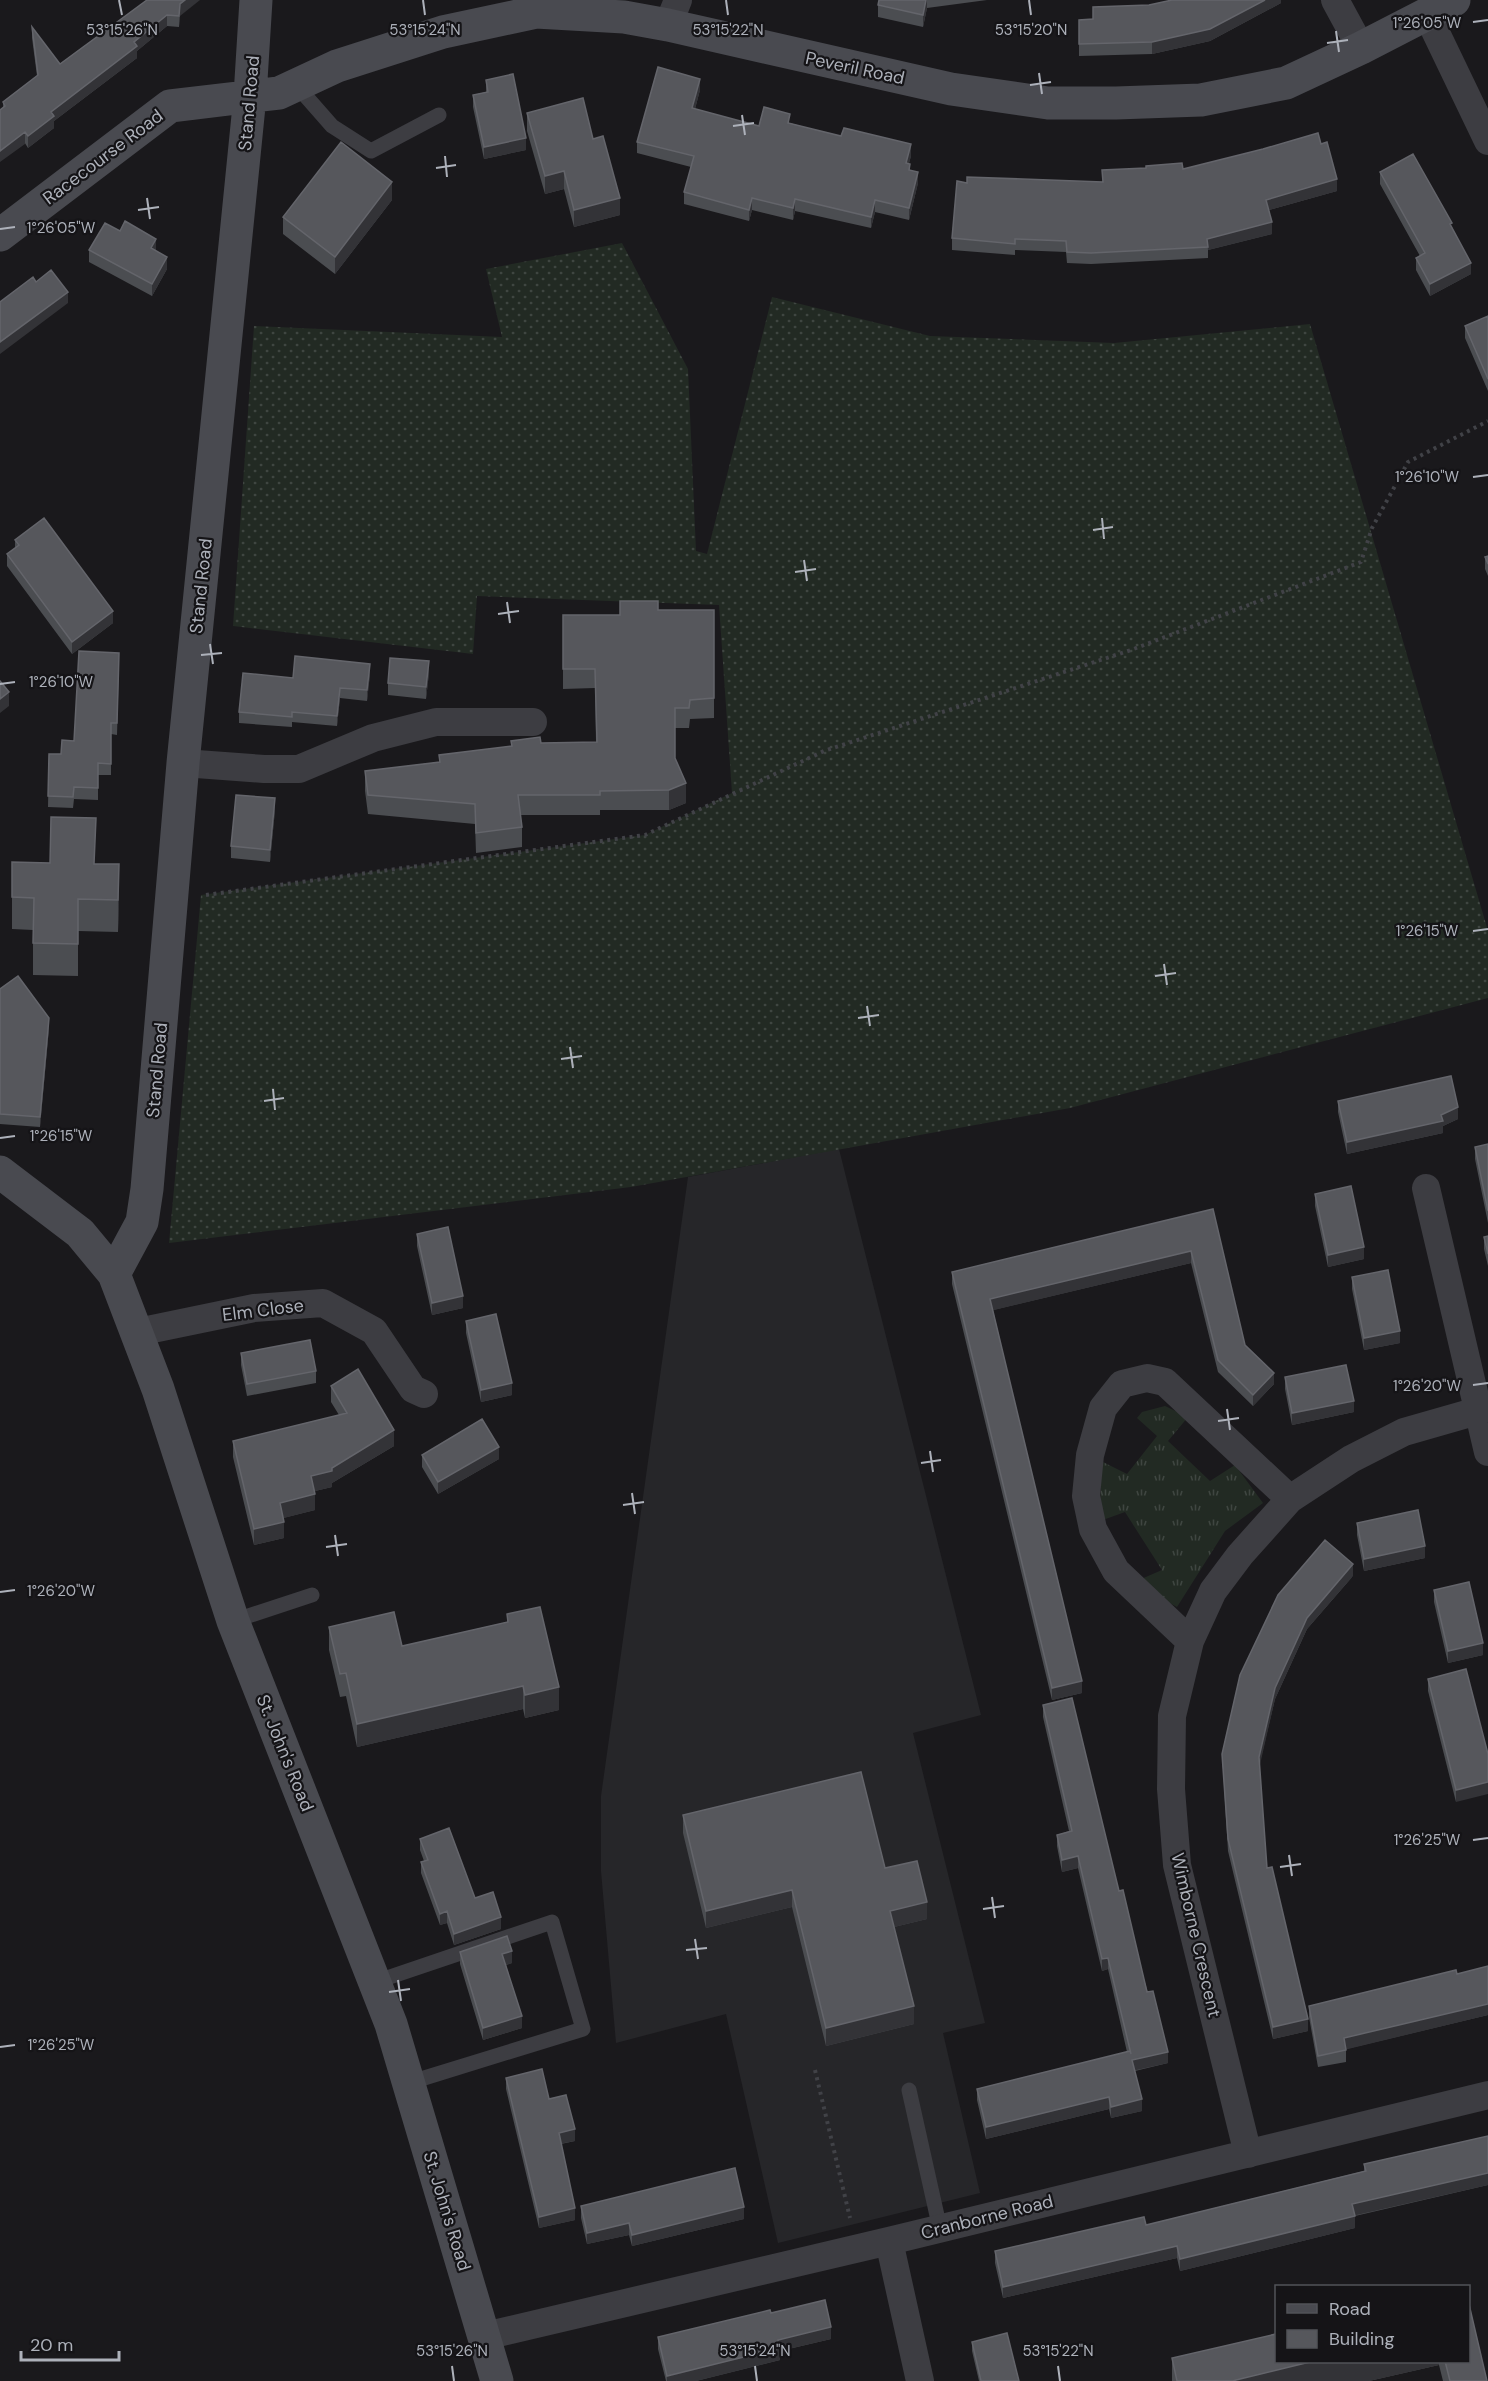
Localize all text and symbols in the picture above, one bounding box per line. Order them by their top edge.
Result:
text: 1°26'05"W [1393,13,1462,33]
text: 53°15'26"N [86,20,158,40]
text: 53°15'24"N [389,20,461,40]
text: 53°15'22"N [692,20,764,40]
text: 53°15'20"N [995,20,1067,40]
street label: Peveril Road [803,46,907,90]
street label: Stand Road [233,54,265,152]
street label: Racecourse Road [38,104,168,210]
text: 1°26'05"W [27,218,96,238]
text: 1°26'10"W [1395,467,1460,487]
street label: Stand Road [184,537,218,635]
text: 1°26'10"W [29,672,94,692]
text: 1°26'15"W [1396,921,1459,941]
street label: Stand Road [141,1021,173,1119]
text: 1°26'15"W [30,1126,93,1146]
street label: Elm Close [221,1293,305,1327]
text: 1°26'20"W [1393,1376,1461,1396]
text: 1°26'20"W [27,1581,95,1601]
street label: St. John's Road [251,1691,319,1815]
text: 1°26'25"W [1394,1830,1461,1850]
street label: Wimborne Crescent [1165,1850,1227,2020]
text: 1°26'25"W [28,2035,95,2055]
street label: St. John's Road [417,2148,477,2274]
street label: Cranborne Road [918,2189,1056,2245]
legend [1275,2285,1470,2363]
text: Road [1329,2297,1371,2321]
scale bar [21,2324,118,2362]
text: Building [1329,2327,1394,2351]
text: 20 m [30,2333,73,2357]
text: 53°15'26"N [416,2341,488,2361]
text: 53°15'24"N [719,2341,791,2361]
text: 53°15'22"N [1022,2341,1094,2361]

